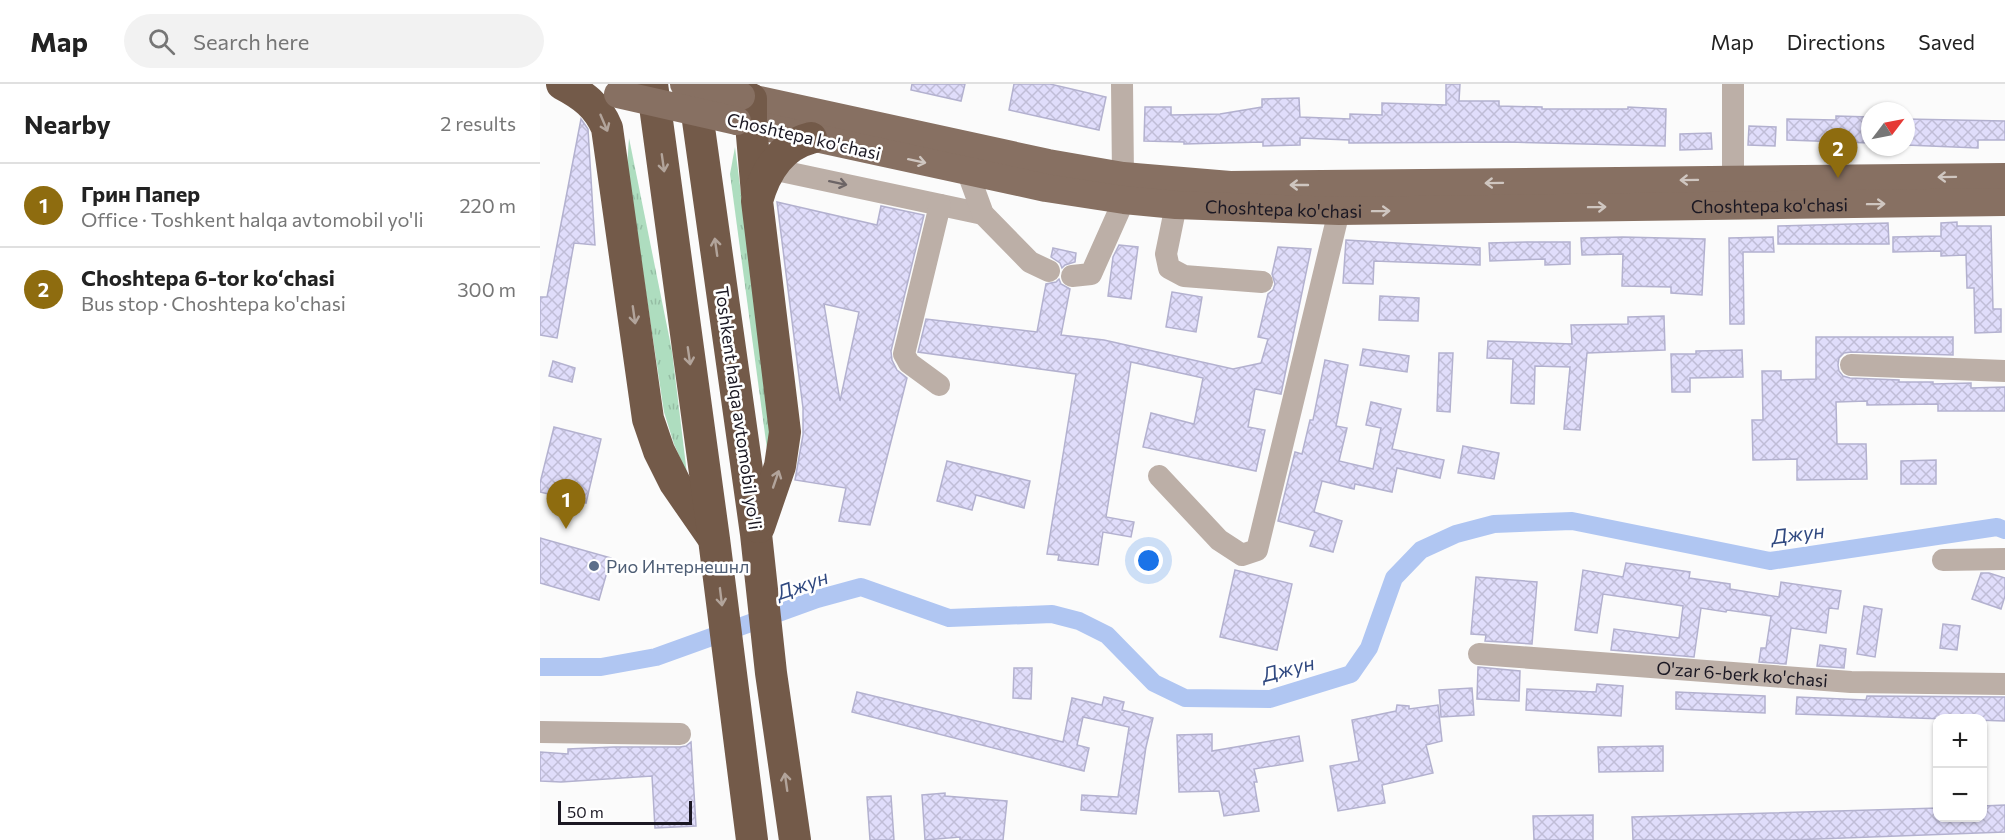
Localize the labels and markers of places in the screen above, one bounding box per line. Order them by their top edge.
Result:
pin: 2 [1818,128,1858,178]
pin: 1 [546,480,586,529]
place label: Рио Интернешнл [606,555,749,577]
marker: Рио Интернешнл [587,559,601,573]

